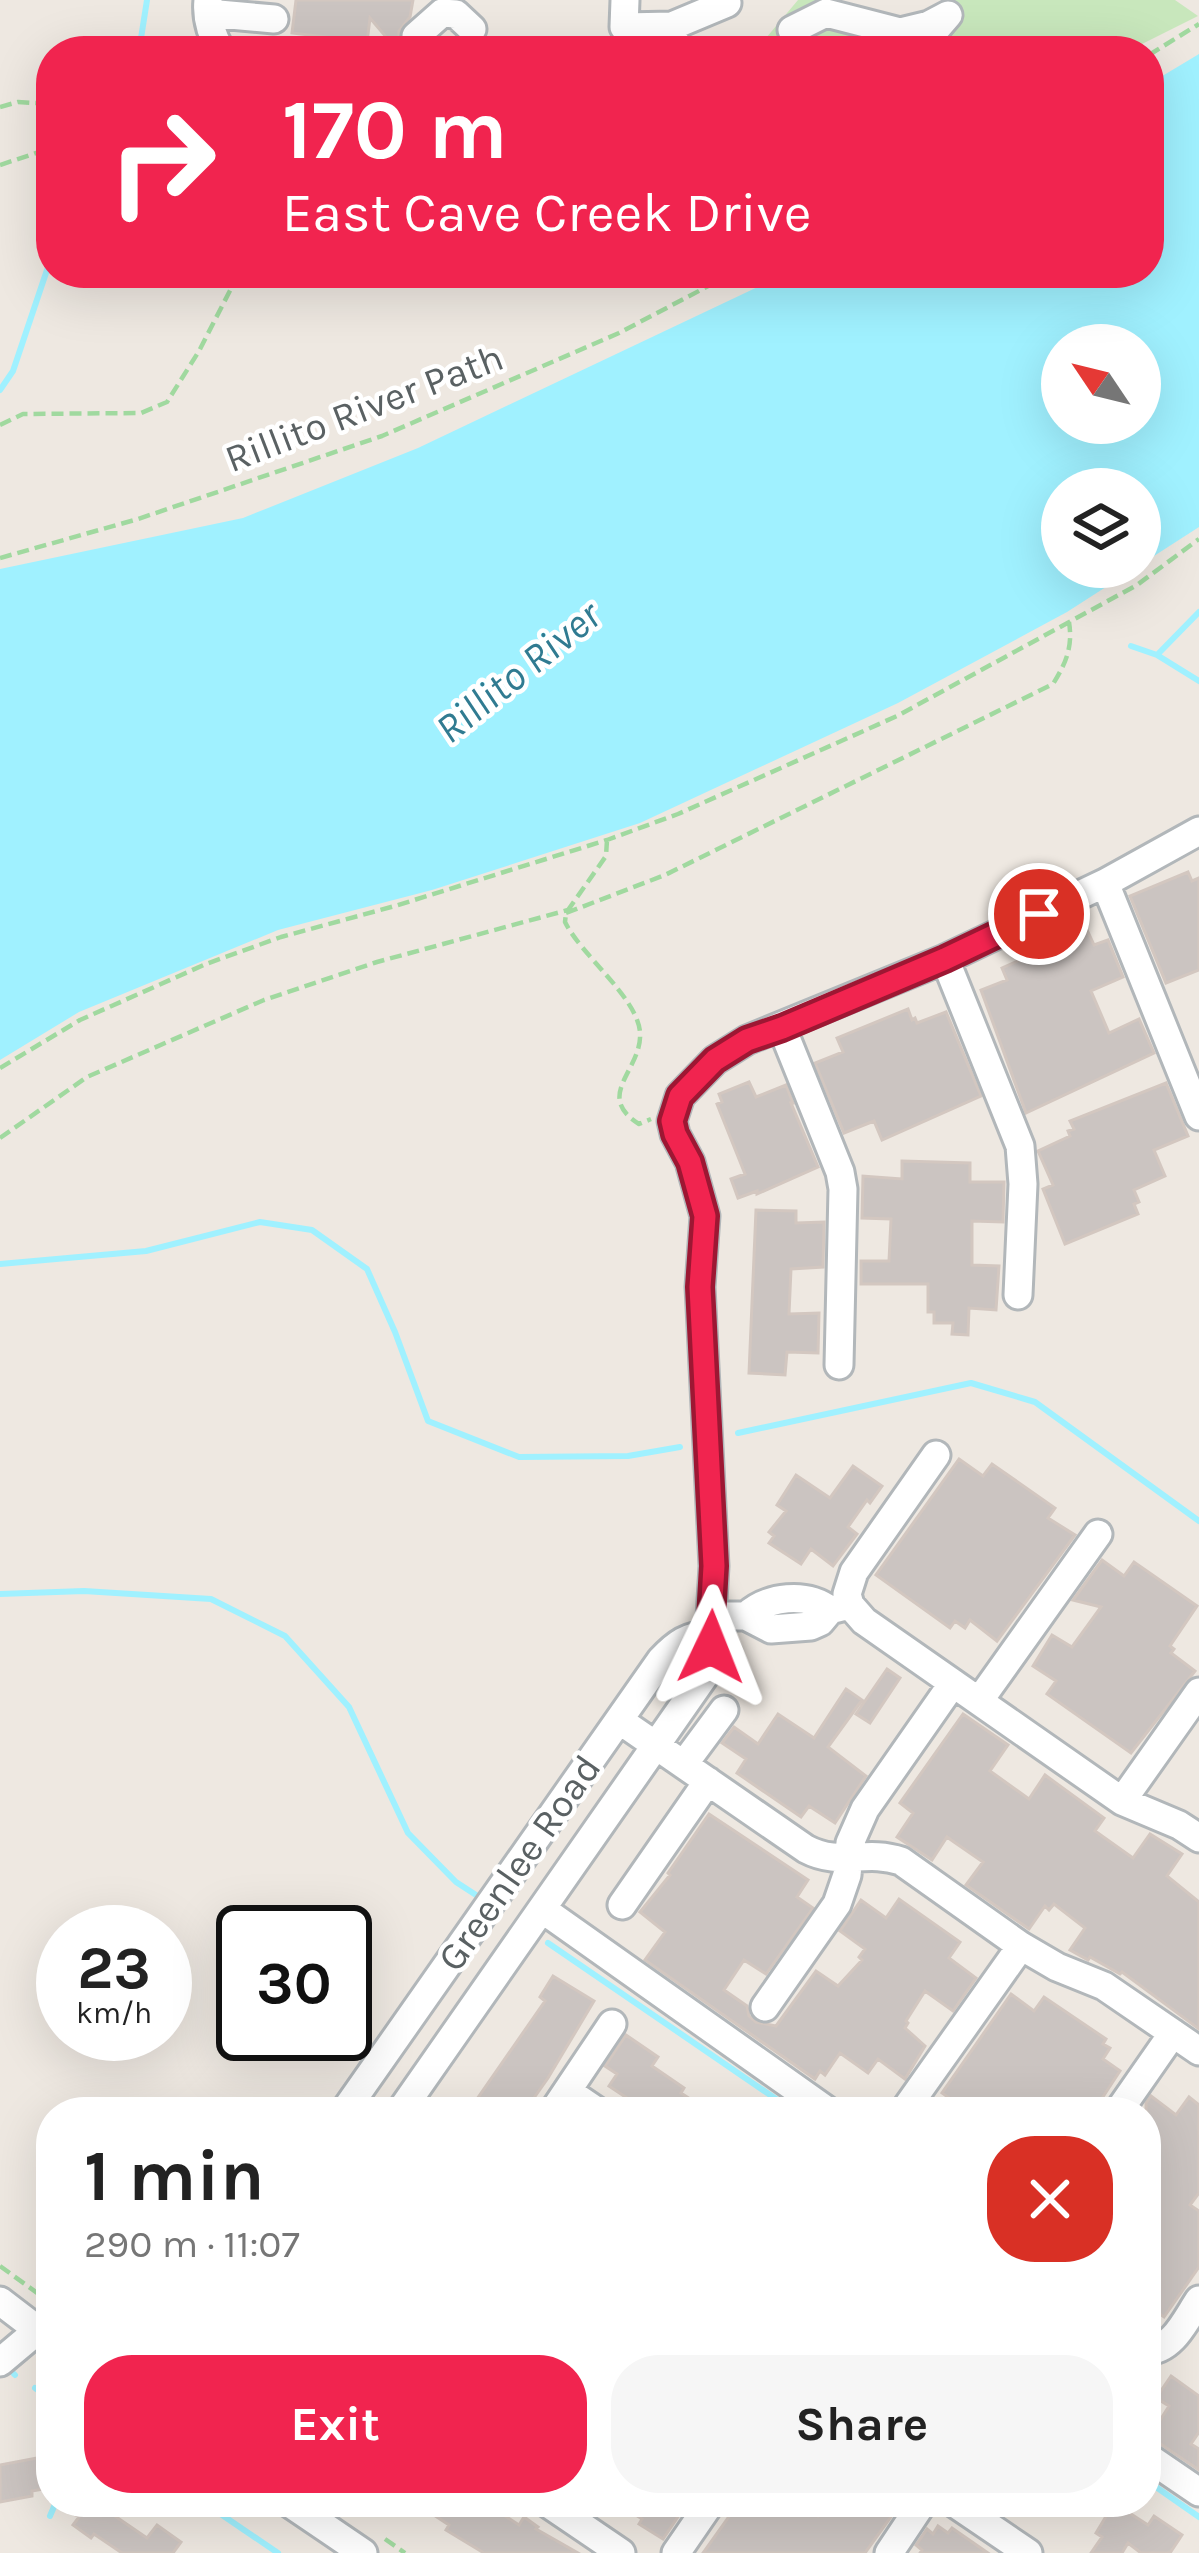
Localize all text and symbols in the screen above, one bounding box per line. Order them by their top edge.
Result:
text: 170 m [282,81,508,179]
icon: right [84,84,240,240]
text: East Cave Creek Drive [282,181,812,245]
north arrow [1041,324,1161,444]
map controls [1041,324,1161,588]
street label: Rillito River Path [219,334,509,482]
button: layers [1041,468,1161,588]
water label: Rillito River [425,589,612,754]
pin [988,863,1090,965]
icon: arrive [1006,881,1072,947]
position arrow [648,1584,774,1710]
street label: Greenlee Road [428,1746,610,1980]
speed limit sign: 30 [216,1905,372,2061]
text: 23 [77,1933,151,2003]
text: km/h [76,1995,152,2031]
text: 1 min [84,2134,265,2218]
button: close [987,2136,1113,2262]
text: 290 m · 11:07 [84,2221,300,2267]
button: Exit [84,2355,587,2493]
button: Share [611,2355,1113,2493]

